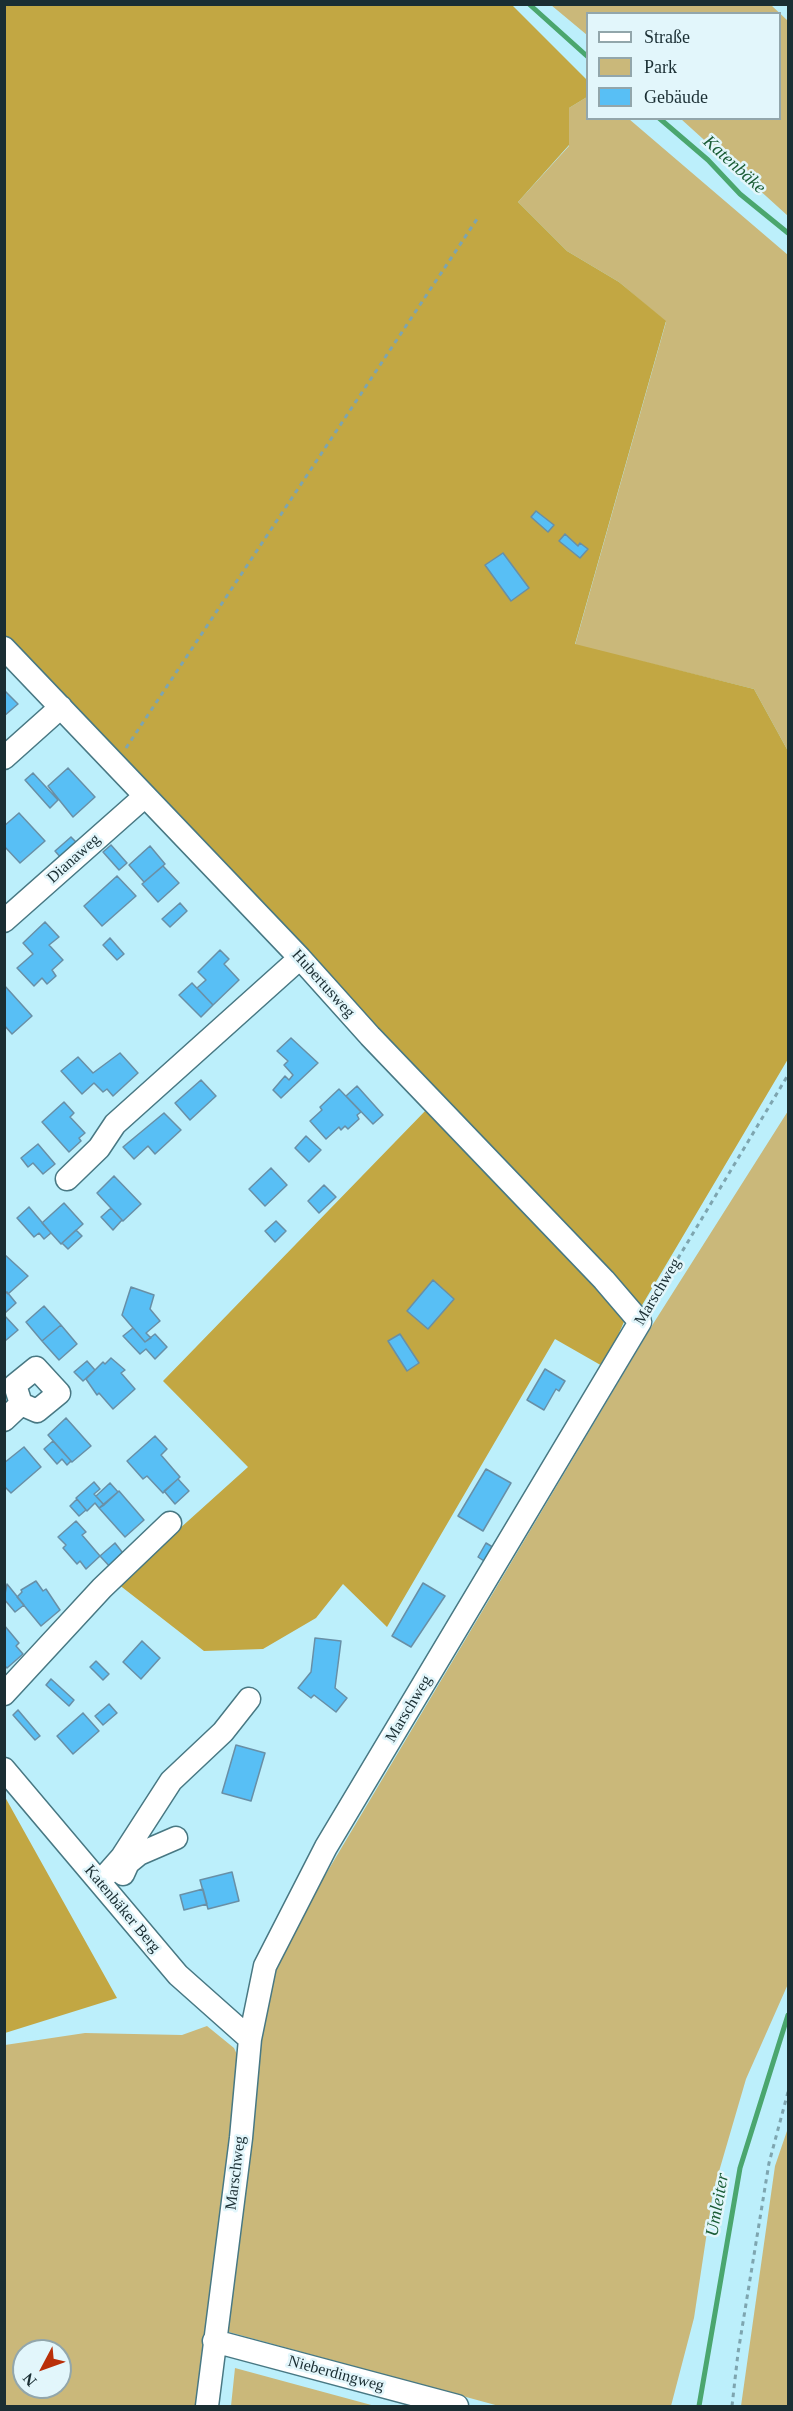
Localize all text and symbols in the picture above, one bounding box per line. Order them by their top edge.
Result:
legend [586,12,781,120]
text: Straße [644,27,690,47]
text: Park [644,57,677,77]
text: Gebäude [644,87,708,107]
water label: Katenbäke [698,131,770,199]
street label: Dianaweg [43,830,105,888]
street label: Hubertusweg [287,946,359,1022]
street label: Marschweg [631,1255,685,1329]
street label: Marschweg [382,1672,436,1746]
street label: Katenbäker Berg [80,1861,164,1957]
street label: Marschweg [222,2135,250,2211]
water label: Umleiter [702,2172,734,2238]
north arrow [12,2339,72,2399]
street label: Nieberdingweg [286,2352,386,2396]
text: N [19,2370,40,2390]

